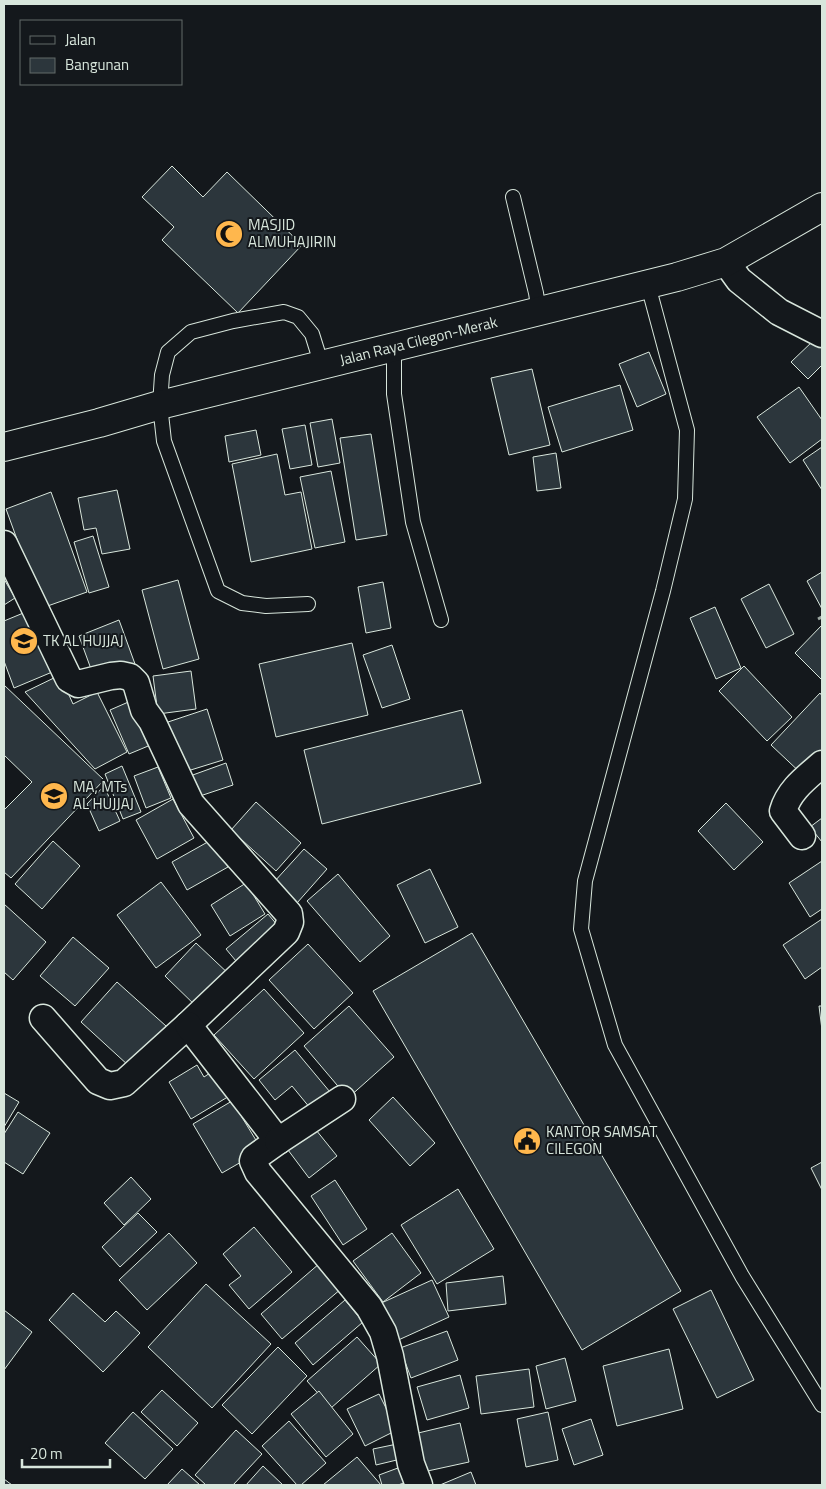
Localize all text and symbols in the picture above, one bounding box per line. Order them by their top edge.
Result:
legend [20,20,182,85]
text: Jalan [65,28,96,51]
text: Bangunan [65,53,129,76]
place label: MASJID ALMUHAJIRIN [248,213,337,253]
mosque icon: MASJID ALMUHAJIRIN [214,219,244,249]
street label: Jalan Raya Cilegon-Merak [337,310,500,371]
school or university icon: TK AL HUJJAJ [9,626,39,656]
place label: TK AL HUJJAJ [43,629,124,652]
place label: MA, MTs AL HUJJAJ [73,775,134,815]
school or university icon: MA, MTs AL HUJJAJ [39,781,69,811]
place label: KANTOR SAMSAT CILEGON [546,1120,657,1160]
public building icon: KANTOR SAMSAT CILEGON [512,1126,542,1156]
scale bar [22,1436,110,1468]
text: 20 m [30,1442,63,1465]

